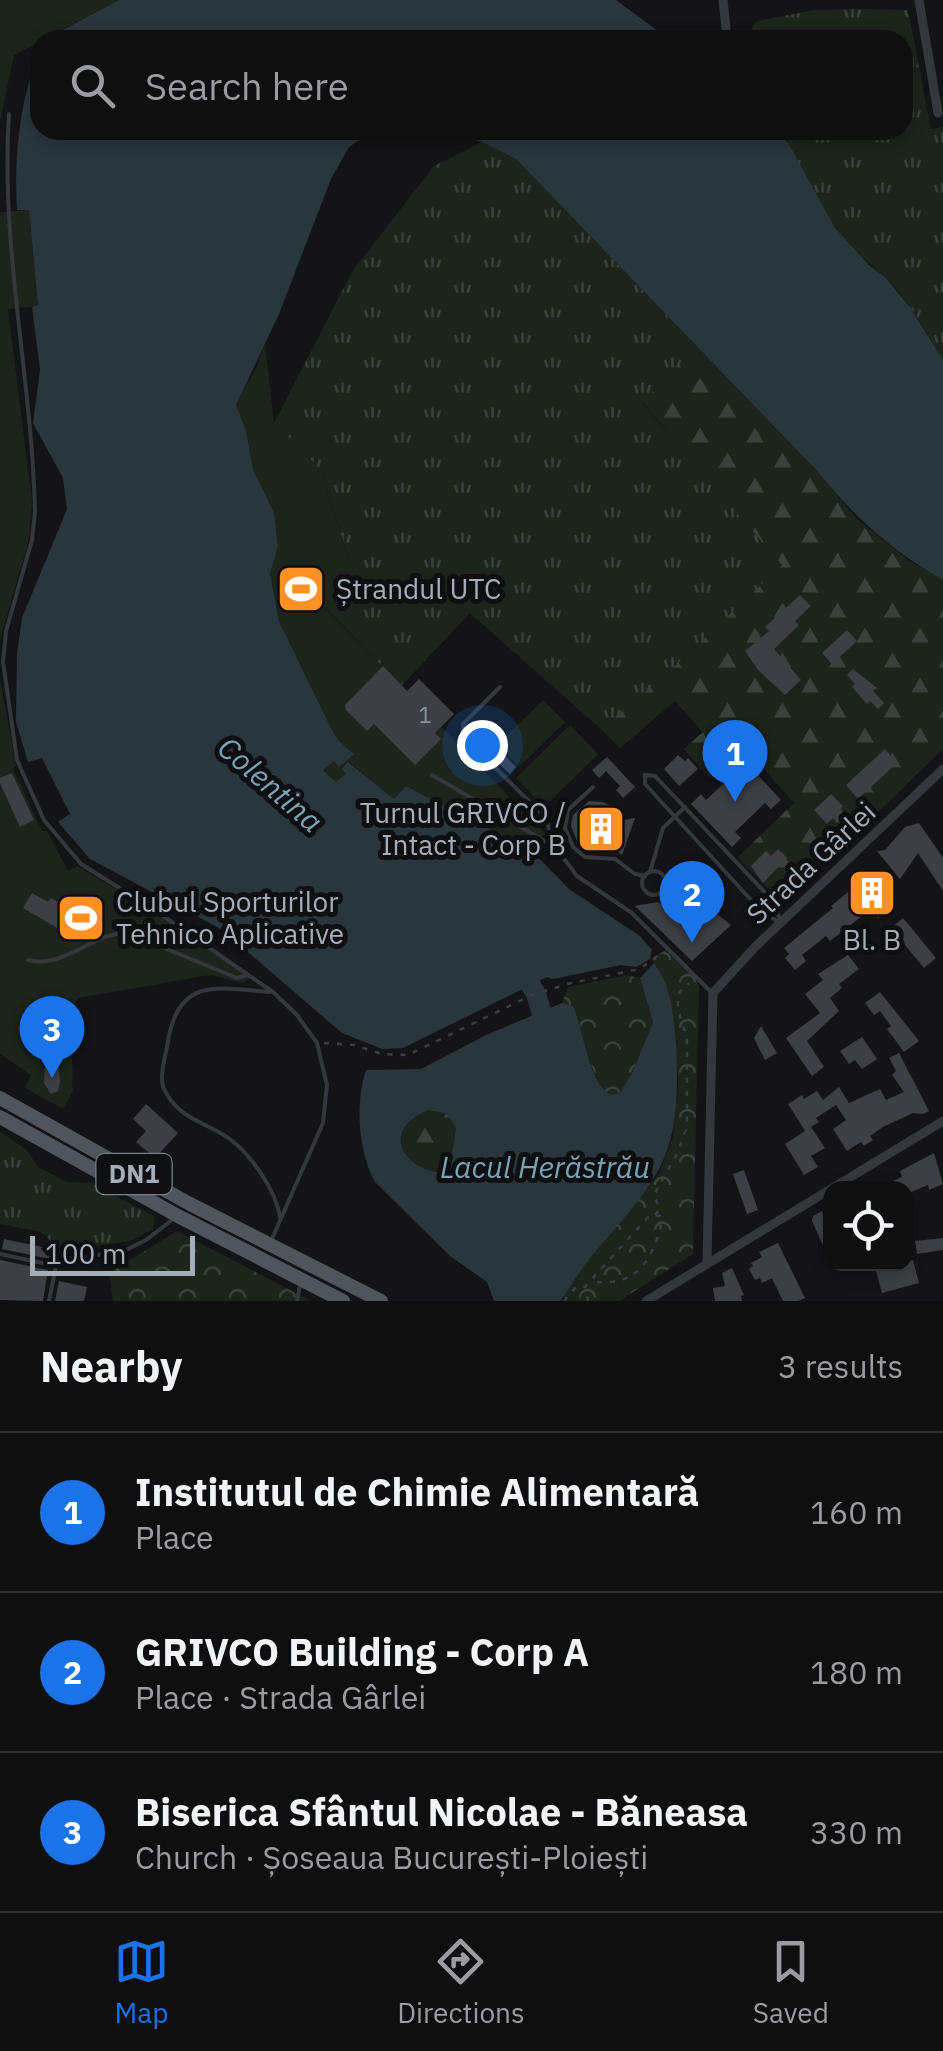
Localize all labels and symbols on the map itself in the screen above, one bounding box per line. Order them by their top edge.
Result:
sports icon: Ștrandul UTC [275,563,327,615]
place label: Ștrandul UTC [336,570,501,607]
house number: 1 [418,700,432,729]
your location [457,720,508,771]
pin: 1 [702,720,768,802]
water label: Colentina [210,728,332,840]
street label: Strada Gârlei [738,793,883,932]
place label: Turnul GRIVCO / Intact - Corp B [360,794,566,863]
building icon: Turnul GRIVCO / Intact - Corp B [575,803,627,855]
pin: 2 [660,860,724,943]
building icon: Bl. B [846,867,898,919]
place label: Clubul Sporturilor Tehnico Aplicative [116,883,344,952]
sports icon: Clubul Sporturilor Tehnico Aplicative [55,892,107,944]
place label: Bl. B [843,921,901,958]
pin: 3 [20,996,84,1078]
water label: Lacul Herăstrău [440,1147,650,1186]
road number: DN1 [96,1154,172,1194]
scale bar [30,1231,195,1276]

